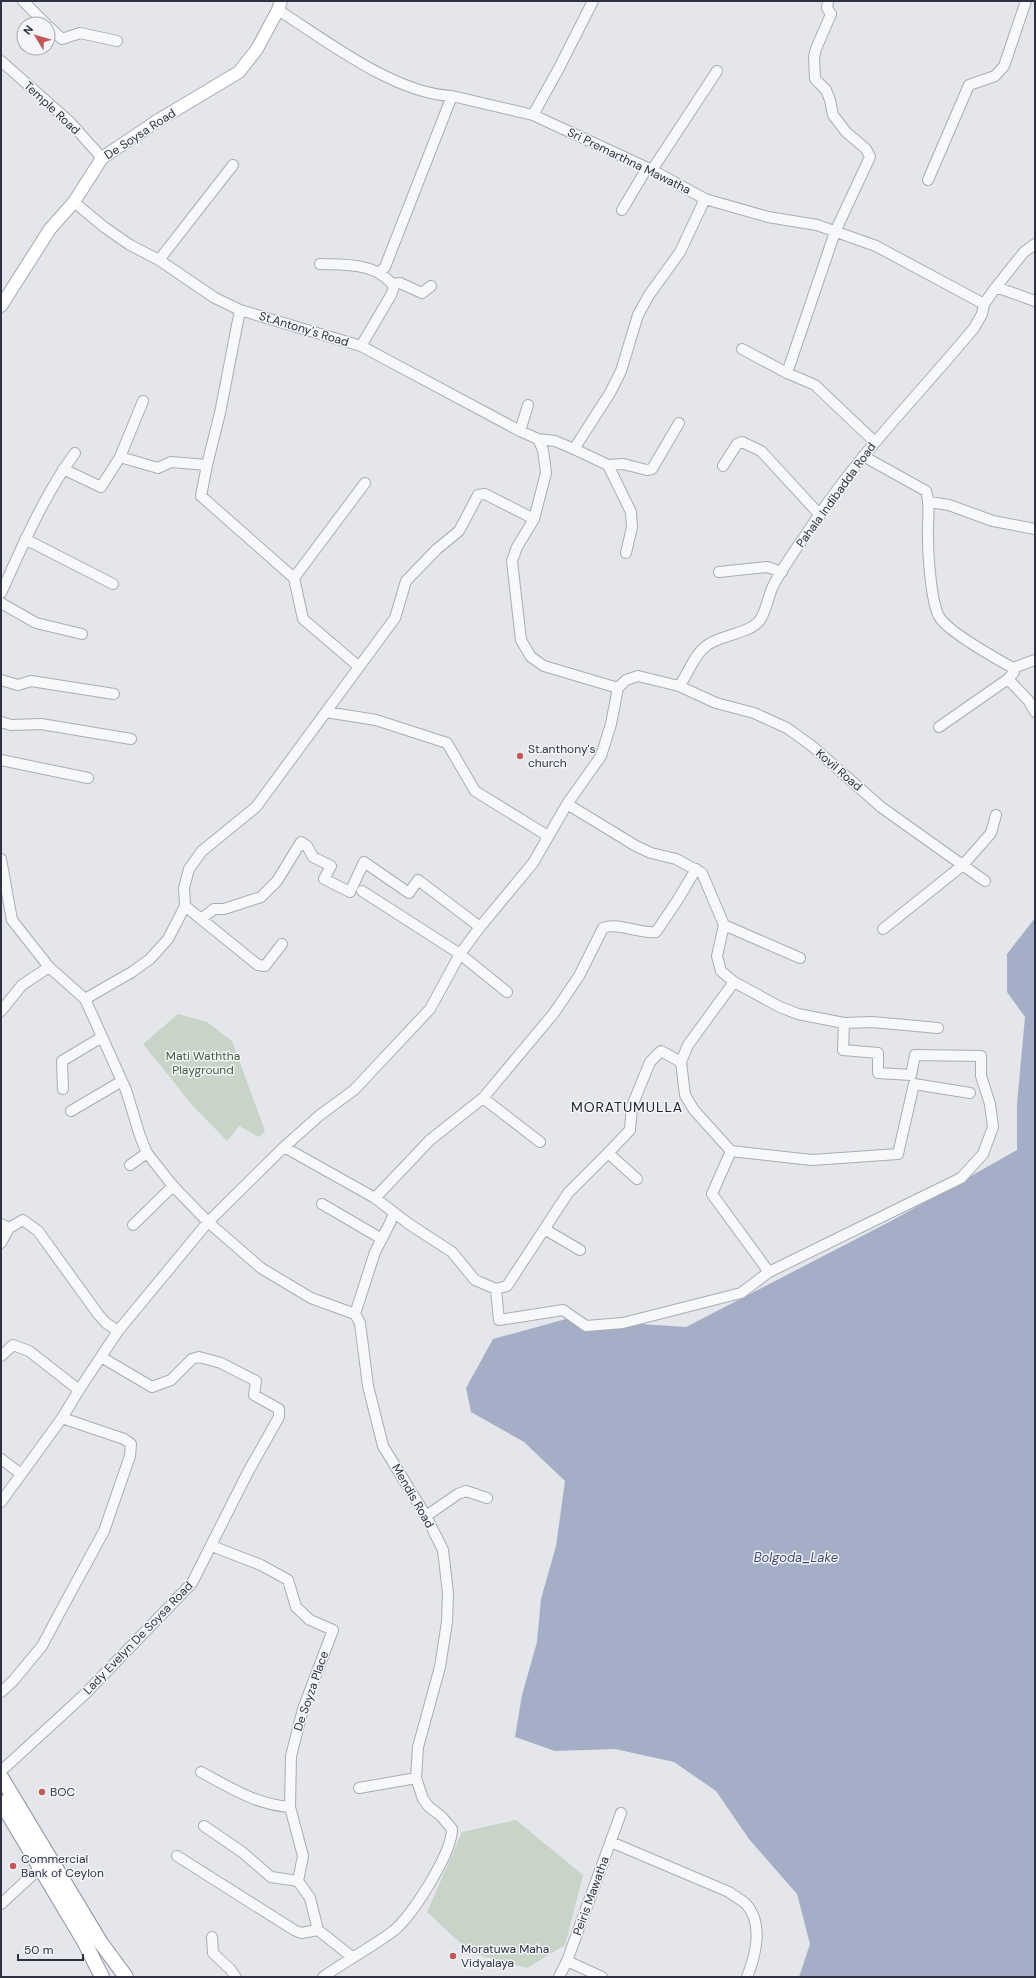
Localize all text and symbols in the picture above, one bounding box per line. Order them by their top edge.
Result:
north arrow [16,16,56,56]
text: N [20,22,36,37]
street label: Temple Road [20,78,84,138]
street label: De Soysa Road [101,105,179,163]
street label: Sri Premarthna Mawatha [565,124,693,198]
street label: St.Antony's Road [257,308,351,350]
street label: Pahala Indibadda Road [793,439,879,551]
place label: St.anthony's church [528,741,596,771]
street label: Kovil Road [812,745,866,795]
marker: St.anthony's church [515,751,525,761]
park label: Mati Waththa Playground [166,1048,240,1078]
district label: MORATUMULLA [571,1098,683,1116]
street label: Mendis Road [388,1461,438,1531]
water label: Bolgoda_Lake [754,1549,838,1566]
street label: Lady Evelyn De Soysa Road [80,1578,196,1698]
street label: De Soyza Place [290,1649,332,1733]
place label: BOC [50,1784,76,1800]
marker: BOC [37,1787,47,1797]
place label: Commercial Bank of Ceylon [21,1851,104,1881]
street label: Peiris Mawatha [569,1854,613,1938]
marker: Commercial Bank of Ceylon [8,1861,18,1871]
scale bar [18,1936,83,1962]
place label: Moratuwa Maha Vidyalaya [461,1941,549,1971]
text: 50 m [24,1942,53,1958]
marker: Moratuwa Maha Vidyalaya [448,1951,458,1961]

